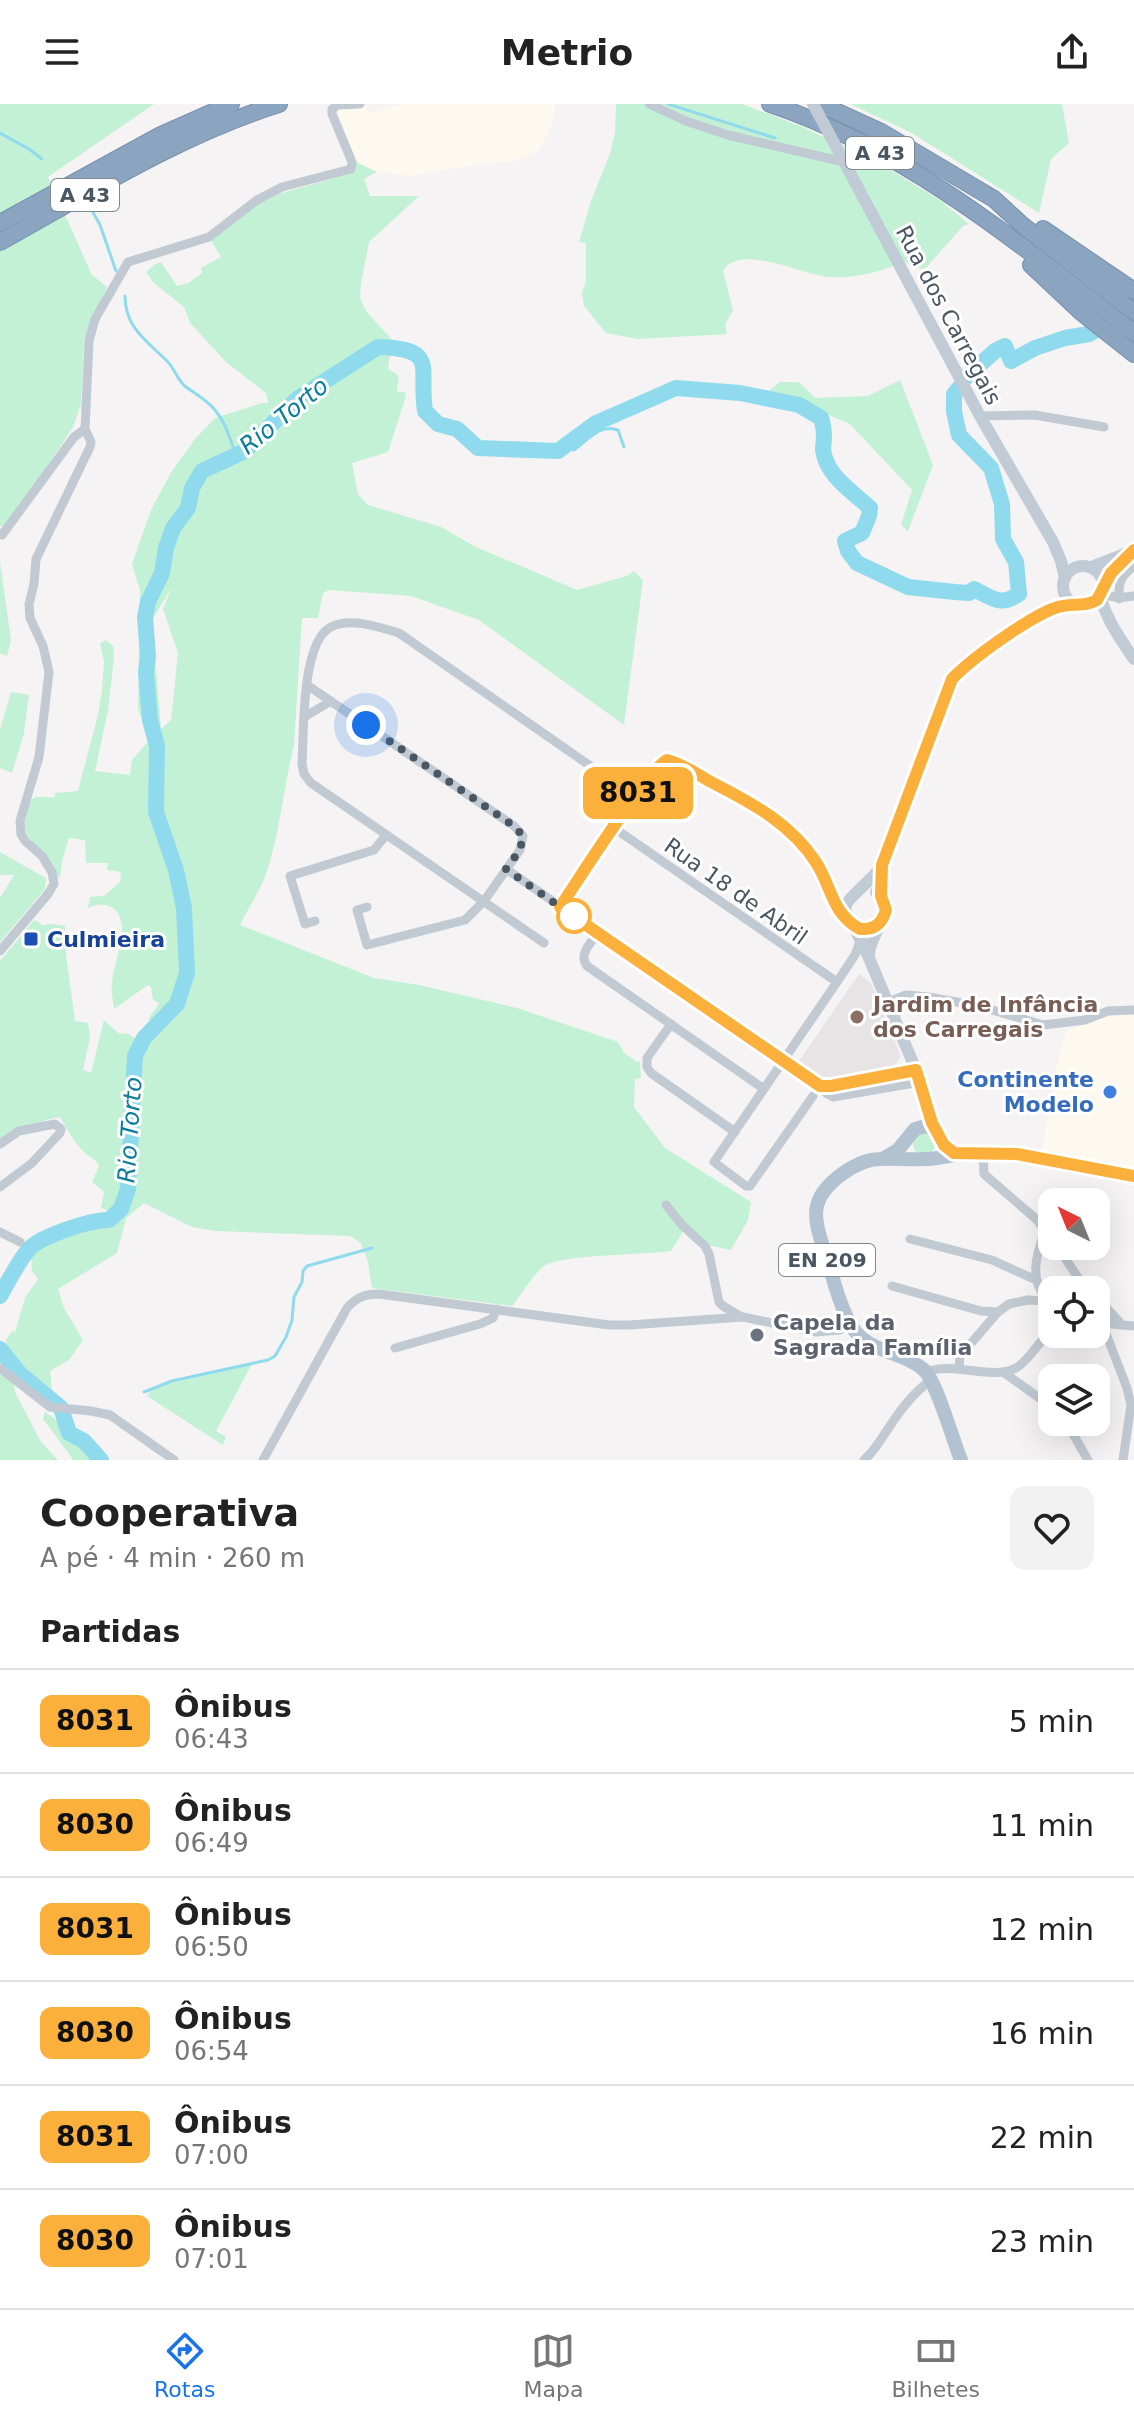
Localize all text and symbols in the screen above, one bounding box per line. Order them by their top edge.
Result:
icon: menu [40,30,84,74]
icon: share [1050,30,1094,74]
text: Metrio [501,32,633,73]
road number: A 43 [846,137,914,169]
road number: A 43 [51,179,119,211]
street label: Rua dos Carregais [891,221,1006,409]
water label: Rio Torto [234,372,334,460]
your location [346,705,386,745]
line badge: 8031 [582,767,694,819]
text: 8031 [599,776,677,809]
street label: Rua 18 de Abril [660,833,812,950]
unlabelled marker [557,899,591,933]
place label: Culmieira [47,927,165,952]
marker: Culmieira [22,930,40,948]
place label: Jardim de Infância dos Carregais [871,992,1098,1042]
marker: Jardim de Infância dos Carregais [848,1008,866,1026]
place label: Continente Modelo [957,1067,1094,1117]
water label: Rio Torto [112,1076,148,1184]
marker: Continente Modelo [1101,1083,1119,1101]
north arrow [1038,1188,1110,1260]
map controls [1038,1188,1110,1436]
road number: EN 209 [779,1244,875,1276]
button: locate [1038,1276,1110,1348]
place label: Capela da Sagrada Família [773,1310,972,1360]
marker: Capela da Sagrada Família [748,1326,766,1344]
button: layers [1038,1364,1110,1436]
button: heart [1010,1486,1094,1570]
text: Cooperativa [40,1491,299,1535]
text: A pé · 4 min · 260 m [40,1543,305,1573]
text: Partidas [40,1614,180,1649]
text: Ônibus [174,1689,292,1724]
text: 8031 [56,1704,134,1737]
text: 5 min [1009,1704,1094,1739]
text: 06:43 [174,1724,249,1754]
text: Ônibus [174,1793,292,1828]
text: 8030 [56,1808,134,1841]
text: 11 min [990,1808,1094,1843]
text: 06:49 [174,1828,249,1858]
text: Ônibus [174,1897,292,1932]
text: 8031 [56,1912,134,1945]
text: 12 min [990,1912,1094,1947]
text: 06:50 [174,1932,249,1962]
text: Ônibus [174,2001,292,2036]
text: 8030 [56,2016,134,2049]
text: 16 min [990,2016,1094,2051]
text: 06:54 [174,2036,249,2066]
text: Ônibus [174,2105,292,2140]
text: 8031 [56,2120,134,2153]
text: 22 min [990,2120,1094,2155]
text: 07:00 [174,2140,249,2170]
text: Ônibus [174,2209,292,2244]
text: 8030 [56,2224,134,2257]
text: 23 min [990,2224,1094,2259]
text: 07:01 [174,2244,249,2274]
tab: Rotas [154,2329,215,2402]
tab: Mapa [523,2329,583,2402]
tab: Bilhetes [892,2329,980,2402]

